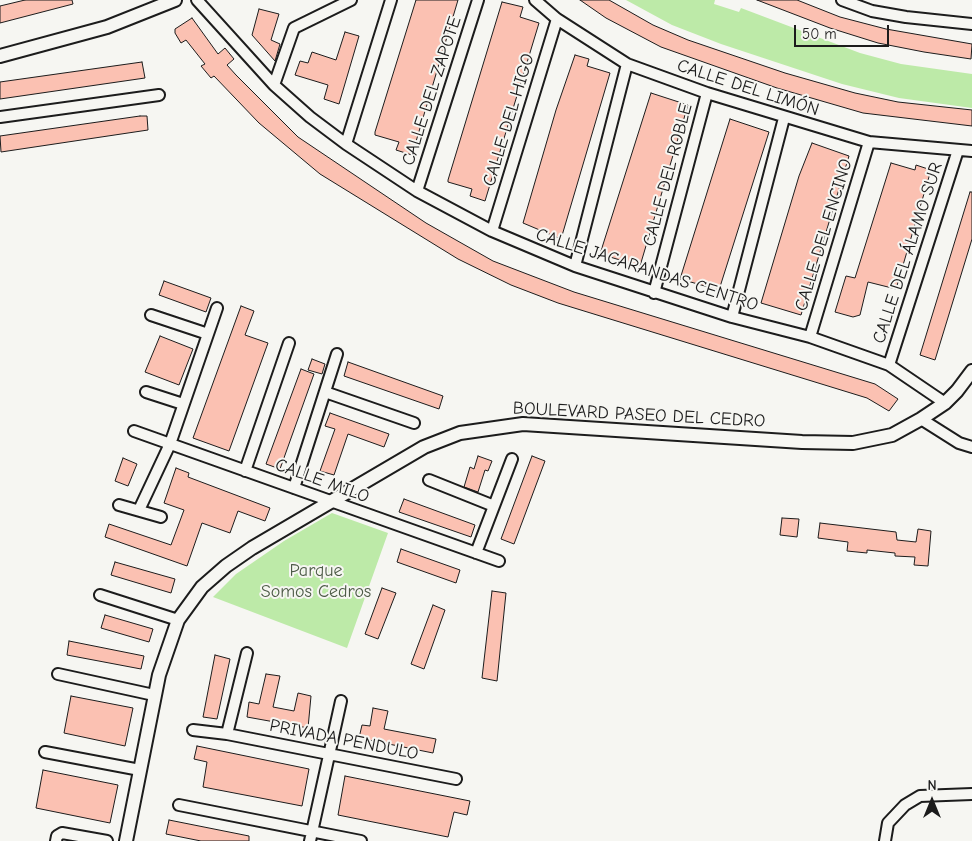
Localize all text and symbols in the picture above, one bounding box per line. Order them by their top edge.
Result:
street label: CALLE DEL ZAPOTE [398,14,466,168]
scale bar [797,15,892,47]
text: 50 m [802,25,837,43]
street label: CALLE DEL HIGO [479,51,539,189]
street label: CALLE DEL LIMÓN [674,55,822,121]
street label: CALLE DEL ROBLE [639,101,697,249]
street label: CALLE DEL ENCINO [791,156,857,314]
street label: CALLE DEL ÁLAMO SUR [868,160,948,346]
street label: CALLE JACARANDAS CENTRO [533,224,761,316]
street label: BOULEVARD PASEO DEL CEDRO [512,398,766,432]
street label: CALLE MILO [272,454,372,508]
park label: Parque Somos Cedros [261,560,371,602]
street label: PRIVADA PENDULO [268,715,420,765]
north arrow [907,776,957,826]
text: N [927,777,937,794]

